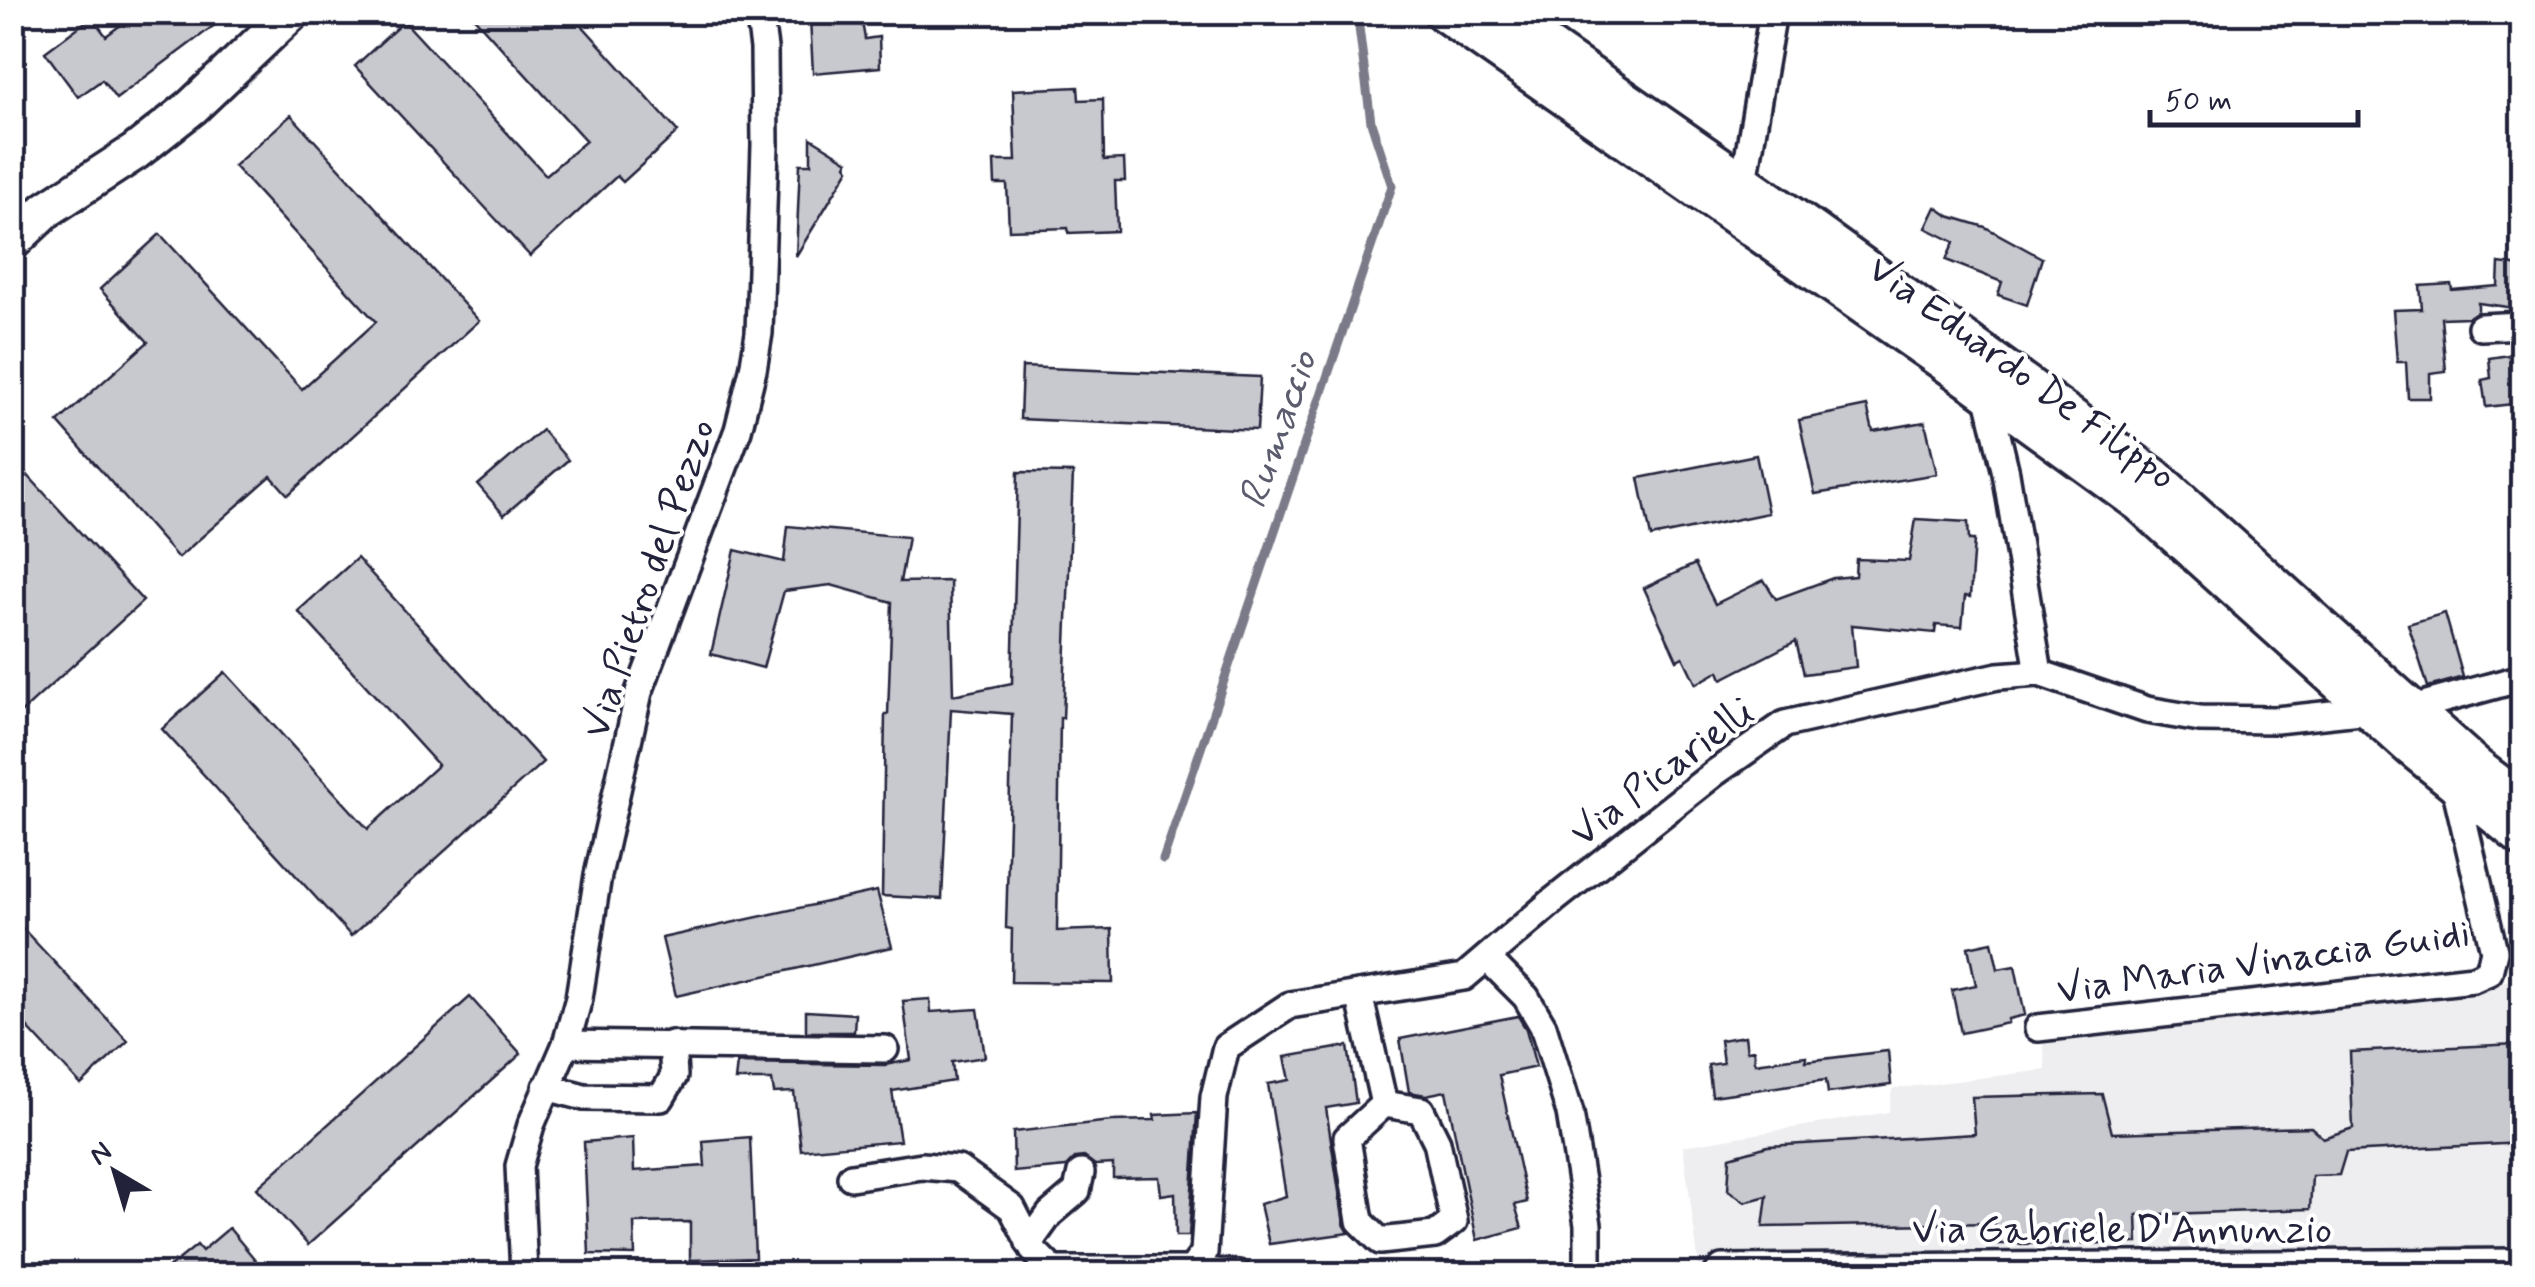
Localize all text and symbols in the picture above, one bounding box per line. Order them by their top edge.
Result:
scale bar [2150,65,2358,127]
text: 50 m [2165,82,2232,121]
street label: Via Eduardo De Filippo [1857,244,2186,503]
water label: Rumaccio [1227,342,1332,516]
street label: Via Pietro del Pezzo [571,413,729,745]
street label: Via Picarielli [1560,687,1765,860]
street label: Via Maria Vinaccia Guidi [2054,908,2473,1018]
north arrow [65,1122,165,1222]
text: N [82,1134,120,1175]
street label: Via Gabriele D'Annunzio [1912,1205,2332,1257]

